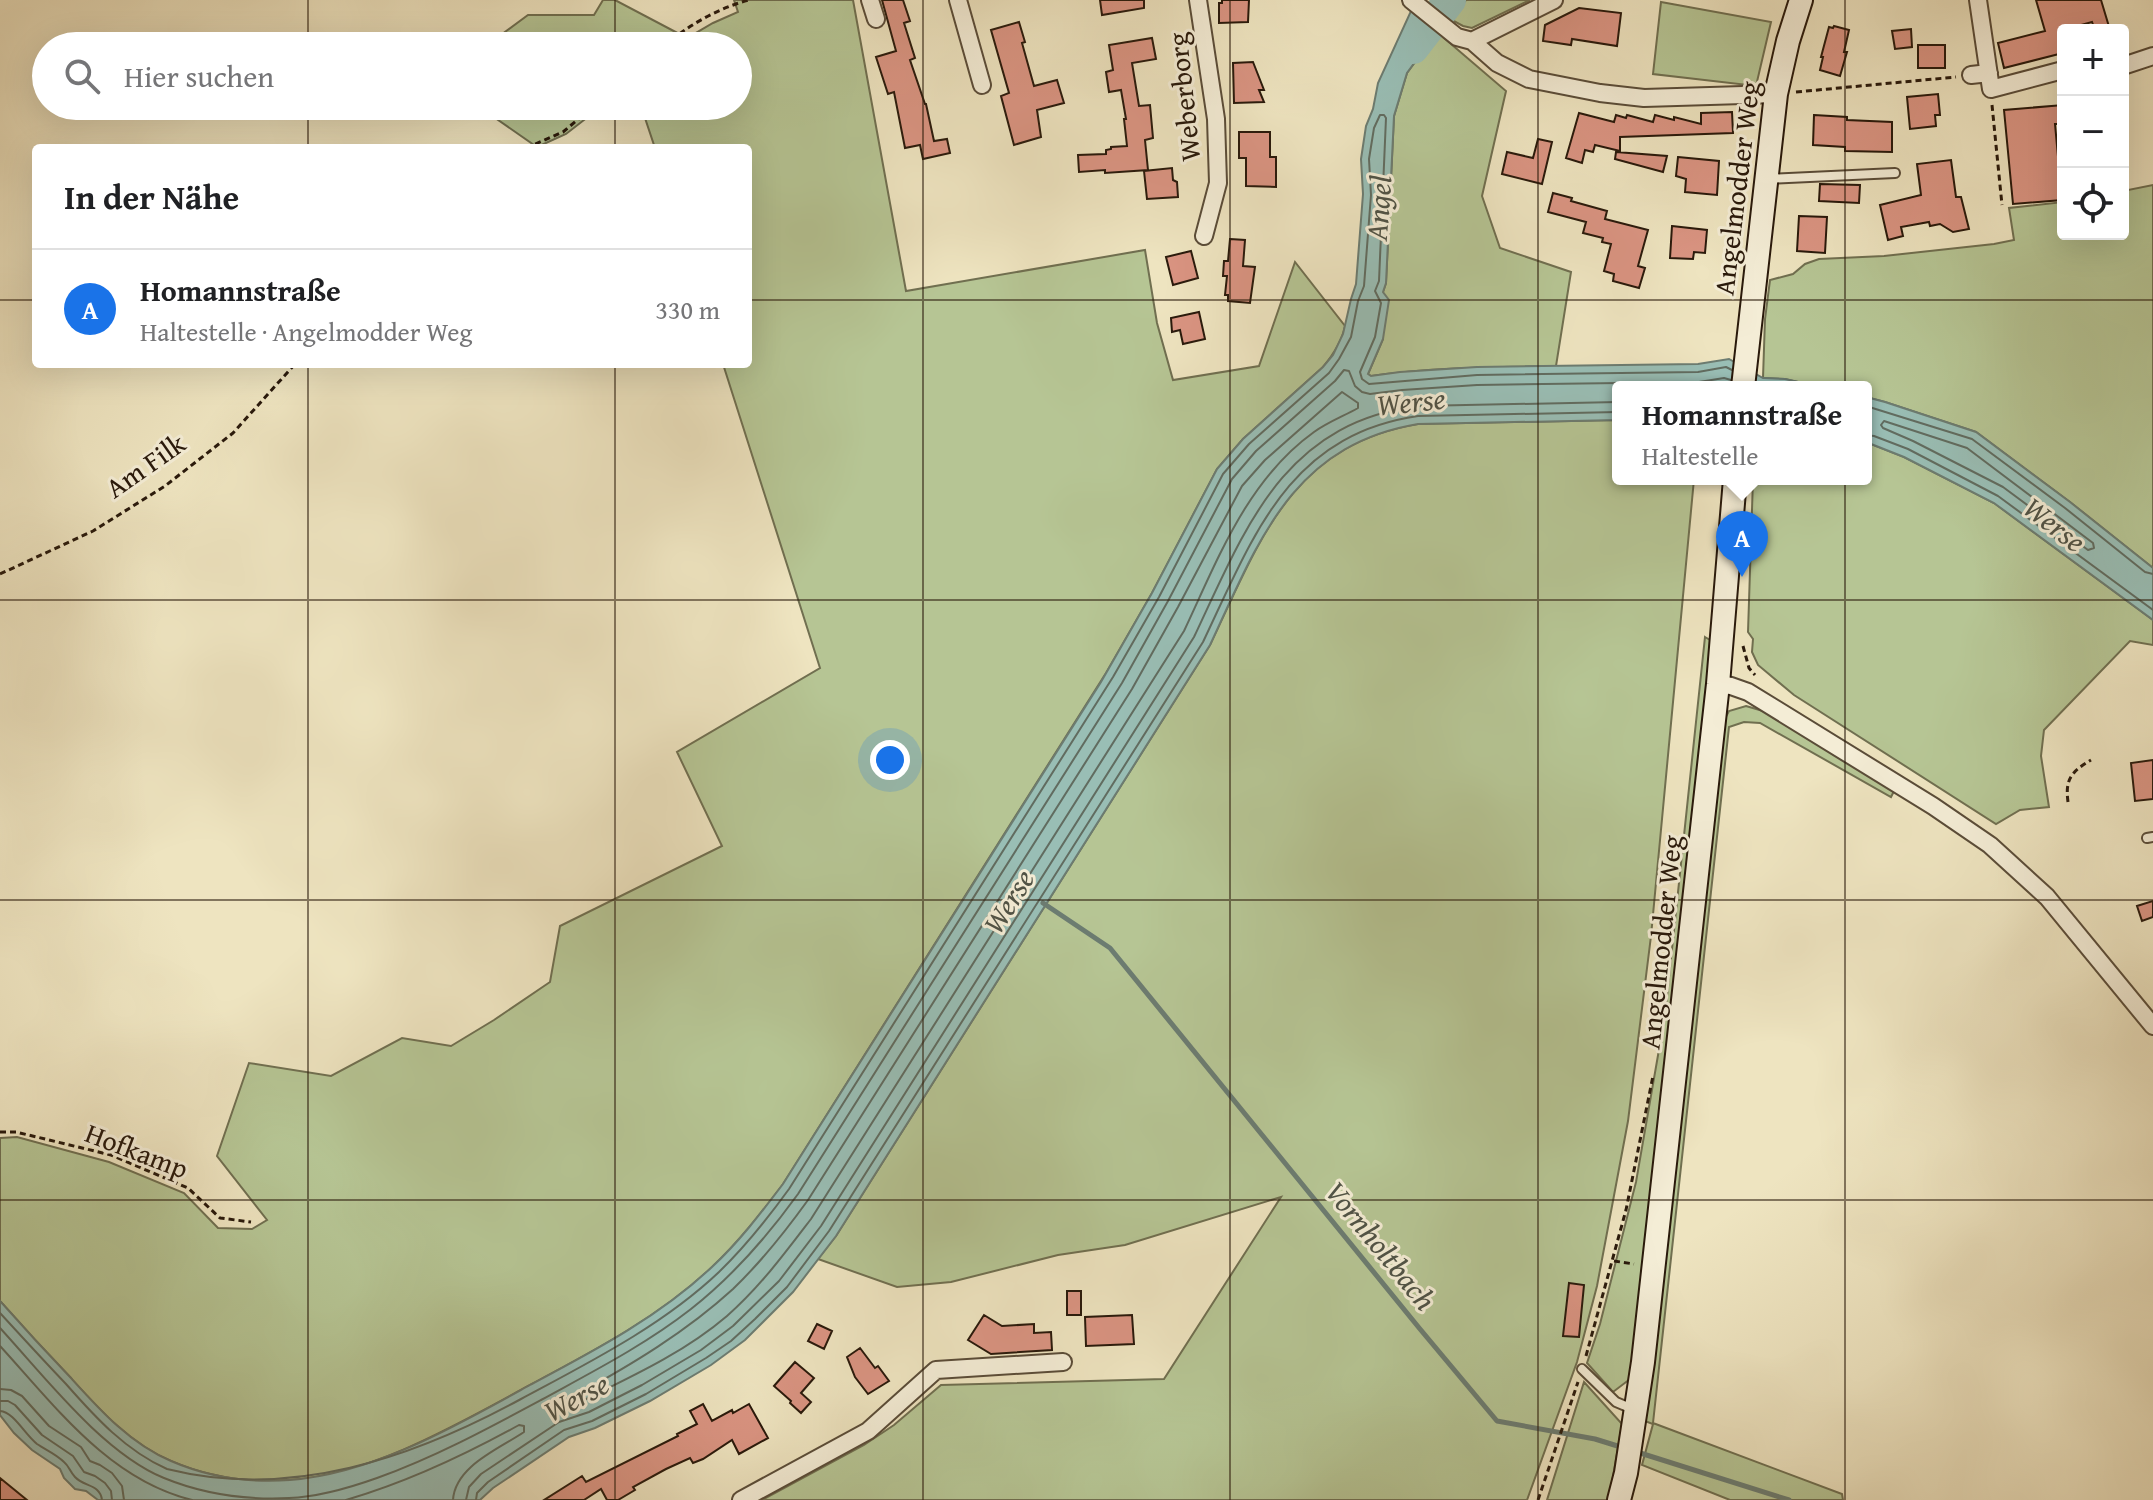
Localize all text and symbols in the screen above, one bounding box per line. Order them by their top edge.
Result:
map controls [2057,24,2129,240]
button: + [2057,24,2129,96]
street label: Weberborg [1156,31,1210,163]
search box [32,32,752,120]
icon: search [60,54,104,98]
text: Hier suchen [124,54,274,98]
street label: Angelmodder Weg [1703,79,1769,297]
button: − [2057,96,2129,168]
button: locate [2057,168,2129,240]
text: In der Nähe [64,172,239,221]
water label: Angel [1354,174,1402,243]
text: Homannstraße [140,268,341,312]
text: A [82,290,98,329]
text: 330 m [655,290,720,329]
text: Haltestelle · Angelmodder Weg [140,312,472,351]
water label: Werse [1375,376,1447,426]
popup [1612,381,1872,485]
text: Homannstraße [1642,392,1842,436]
street label: Am Filk [97,422,194,507]
text: Haltestelle [1642,436,1758,475]
water label: Werse [2014,486,2096,562]
pin: A [1716,511,1768,577]
your location [870,740,910,780]
street label: Angelmodder Weg [1628,833,1692,1051]
water label: Werse [971,860,1045,942]
street label: Hofkamp [80,1112,194,1188]
water label: Vornholtbach [1315,1171,1447,1319]
water label: Werse [535,1361,617,1433]

